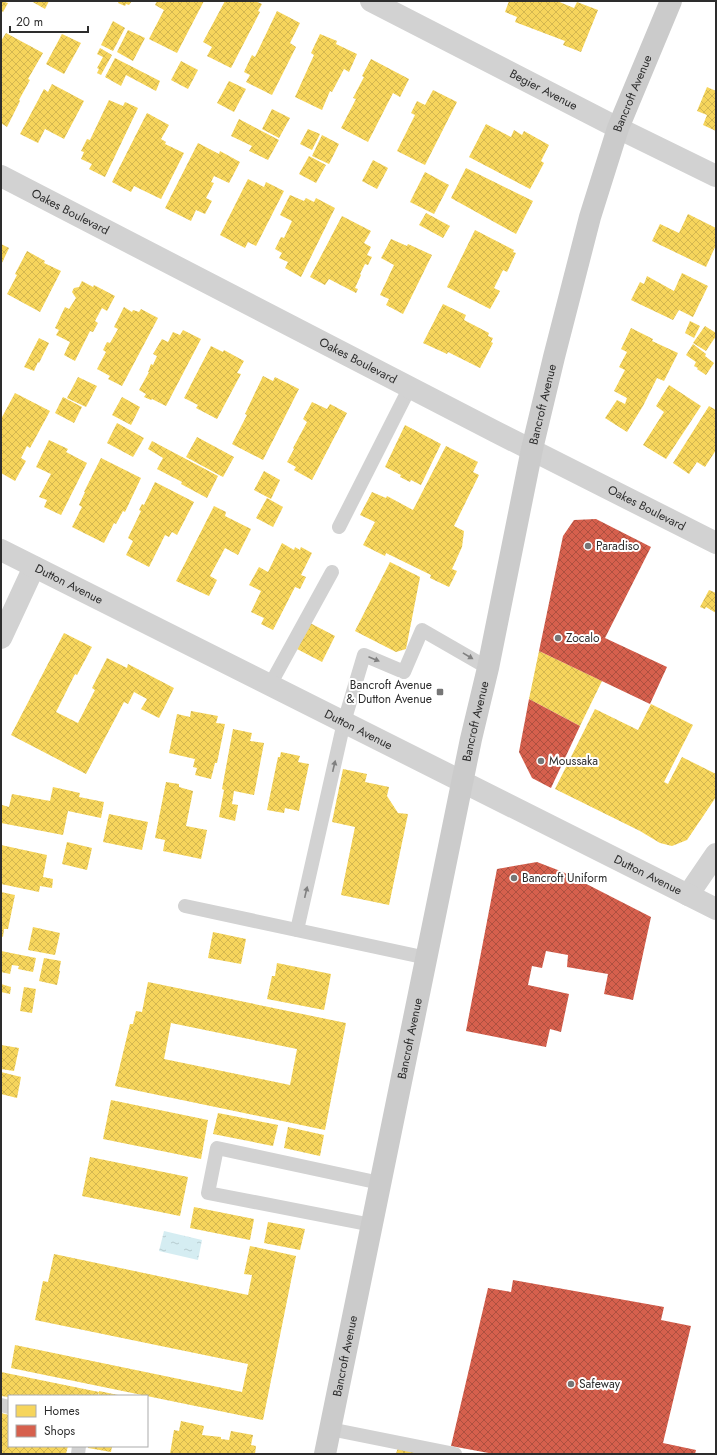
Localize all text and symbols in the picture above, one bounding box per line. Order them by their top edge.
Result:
scale bar [10,8,88,34]
text: 20 m [16,13,43,31]
street label: Bancroft Avenue [608,52,657,134]
street label: Begier Avenue [506,65,581,115]
street label: Oakes Boulevard [28,184,112,239]
street label: Oakes Boulevard [316,333,400,388]
street label: Bancroft Avenue [524,362,561,447]
street label: Oakes Boulevard [604,481,689,535]
place label: Paradiso [596,537,640,555]
marker: Paradiso [583,541,593,551]
street label: Dutton Avenue [32,559,106,609]
place label: Zocalo [566,629,600,647]
marker: Zocalo [553,633,563,643]
one-way arrow [462,652,474,659]
one-way arrow [368,656,380,662]
place label: Bancroft Avenue & Dutton Avenue [346,676,432,708]
street label: Bancroft Avenue [458,679,494,763]
marker: Bancroft Avenue & Dutton Avenue [435,687,445,697]
street label: Dutton Avenue [321,705,396,754]
place label: Moussaka [549,752,598,770]
marker: Moussaka [536,756,546,766]
one-way arrow [332,759,338,772]
street label: Dutton Avenue [611,850,685,900]
place label: Bancroft Uniform [522,869,607,887]
marker: Bancroft Uniform [509,873,519,883]
one-way arrow [303,886,309,899]
street label: Bancroft Avenue [393,996,427,1081]
street label: Bancroft Avenue [328,1314,362,1398]
place label: Safeway [579,1375,621,1393]
marker: Safeway [566,1379,576,1389]
legend [8,1395,148,1447]
text: Homes [44,1402,80,1420]
text: Shops [44,1422,75,1440]

